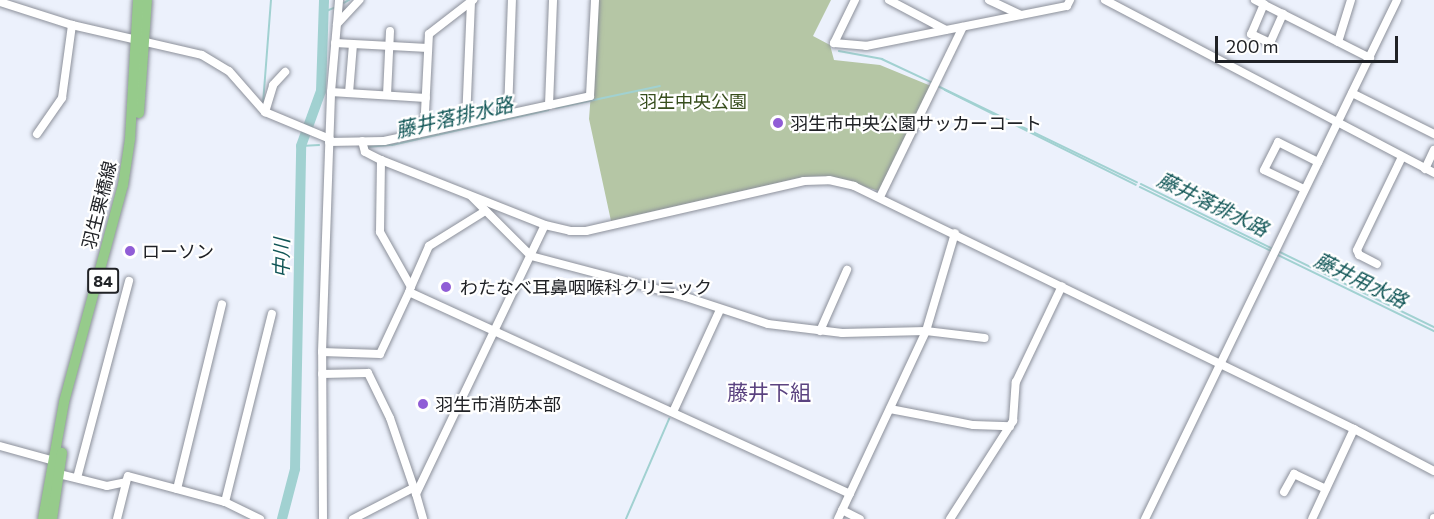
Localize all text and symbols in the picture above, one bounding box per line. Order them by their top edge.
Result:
scale bar [1218,24,1401,62]
text: 200 m [1226,35,1279,57]
park label: 羽生中央公園 [639,90,747,112]
water label: 藤井落排水路 [393,92,515,142]
place label: 羽生市中央公園サッカーコート [790,112,1042,134]
marker: 羽生市中央公園サッカーコート [771,116,785,130]
street label: 羽生栗橋線 [78,159,120,251]
water label: 藤井落排水路 [1154,167,1272,241]
water label: 中川 [269,238,293,278]
place label: ローソン [142,240,214,262]
marker: ローソン [123,244,137,258]
water label: 藤井用水路 [1311,247,1411,313]
road number: 84 [86,268,120,294]
place label: わたなべ耳鼻咽喉科クリニック [460,276,712,298]
marker: わたなべ耳鼻咽喉科クリニック [437,278,455,296]
district label: 藤井下組 [727,379,811,405]
place label: 羽生市消防本部 [435,393,561,415]
marker: 羽生市消防本部 [416,397,430,411]

